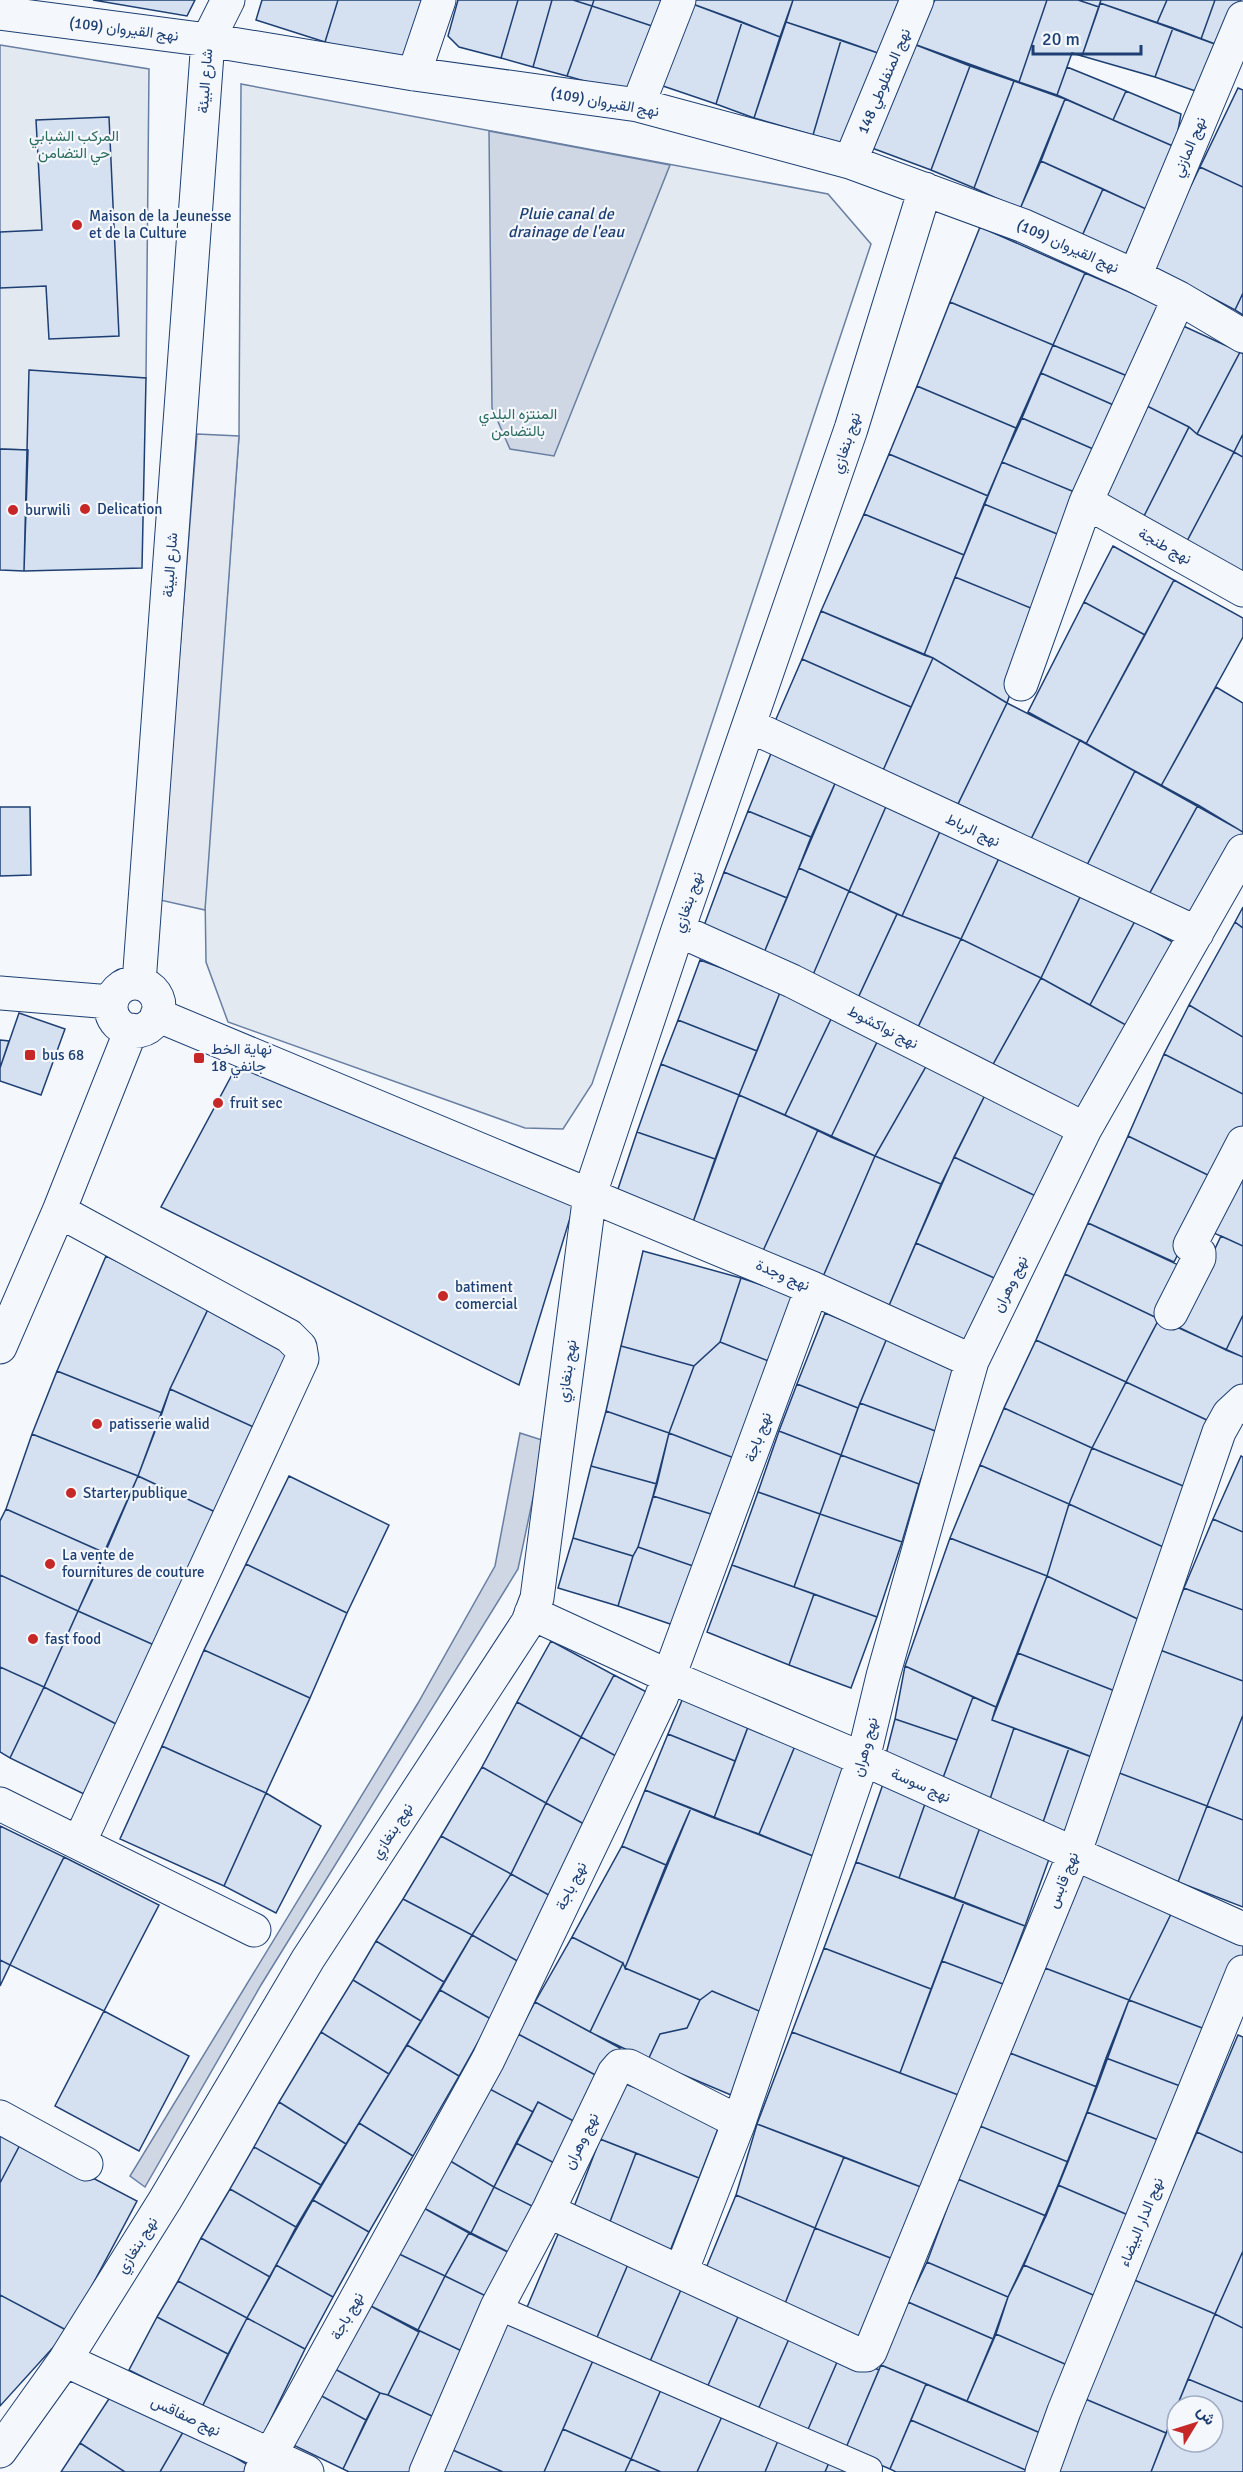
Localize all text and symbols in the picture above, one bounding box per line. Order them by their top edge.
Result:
street label: نهج القيروان (109) [68,13,180,47]
scale bar [1033,18,1141,56]
street label: نهج المنفلوطي 148 [854,26,918,138]
text: 20 m [1042,28,1080,50]
street label: شارع البيئة [194,48,218,114]
street label: نهج القيروان (109) [549,84,661,122]
street label: نهج المازني [1168,114,1213,181]
park label: المركب الشبابي حي التضامن [29,127,119,166]
water label: Pluie canal de drainage de l'eau [508,204,625,242]
place label: Maison de la Jeunesse et de la Culture [89,207,232,242]
street label: نهج القيروان (109) [1013,215,1122,278]
marker: Maison de la Jeunesse et de la Culture [70,218,84,232]
park label: المنتزه البلدي بالتضامن [479,405,557,441]
street label: نهج بنغازي [828,410,868,477]
place label: Delication [97,500,163,518]
place label: burwili [25,501,70,519]
marker: Delication [78,502,92,516]
marker: burwili [6,503,20,517]
street label: نهج طنجة [1134,524,1195,570]
street label: شارع البيئة [159,532,183,598]
street label: نهج الرباط [942,810,1003,852]
street label: نهج بنغازي [669,869,711,936]
street label: نهج نواكشوط [844,1002,921,1054]
place label: نهاية الخط 18 جانفي [211,1040,272,1079]
place label: bus 68 [42,1046,84,1064]
marker: bus 68 [23,1048,37,1062]
marker: نهاية الخط 18 جانفي [192,1051,206,1065]
place label: fruit sec [230,1094,283,1112]
marker: fruit sec [211,1096,225,1110]
street label: نهج وهران [989,1253,1033,1316]
street label: نهج وجدة [752,1256,813,1296]
place label: batiment comercial [455,1278,518,1313]
marker: batiment comercial [436,1289,450,1303]
street label: نهج بنغازي [554,1339,584,1404]
street label: نهج باجة [741,1410,777,1465]
place label: patisserie walid [109,1415,210,1433]
marker: patisserie walid [90,1417,104,1431]
place label: Starter publique [83,1484,188,1502]
marker: Starter publique [64,1486,78,1500]
place label: La vente de fournitures de couture [62,1546,205,1581]
marker: La vente de fournitures de couture [43,1557,57,1571]
place label: fast food [45,1630,101,1648]
marker: fast food [26,1632,40,1646]
street label: نهج وهران [848,1715,884,1779]
street label: نهج سوسة [888,1764,954,1808]
street label: نهج بنغازي [367,1800,420,1865]
street label: نهج قابس [1044,1849,1084,1912]
street label: نهج باجة [552,1859,592,1914]
street label: نهج وهران [560,2110,604,2173]
street label: نهج الدار البيضاء [1115,2175,1169,2270]
street label: نهج بنغازي [113,2213,165,2279]
street label: نهج باجة [327,2289,369,2344]
street label: نهج صفاقس [147,2392,224,2442]
north arrow [1165,2394,1225,2454]
text: ش [1192,2402,1220,2429]

